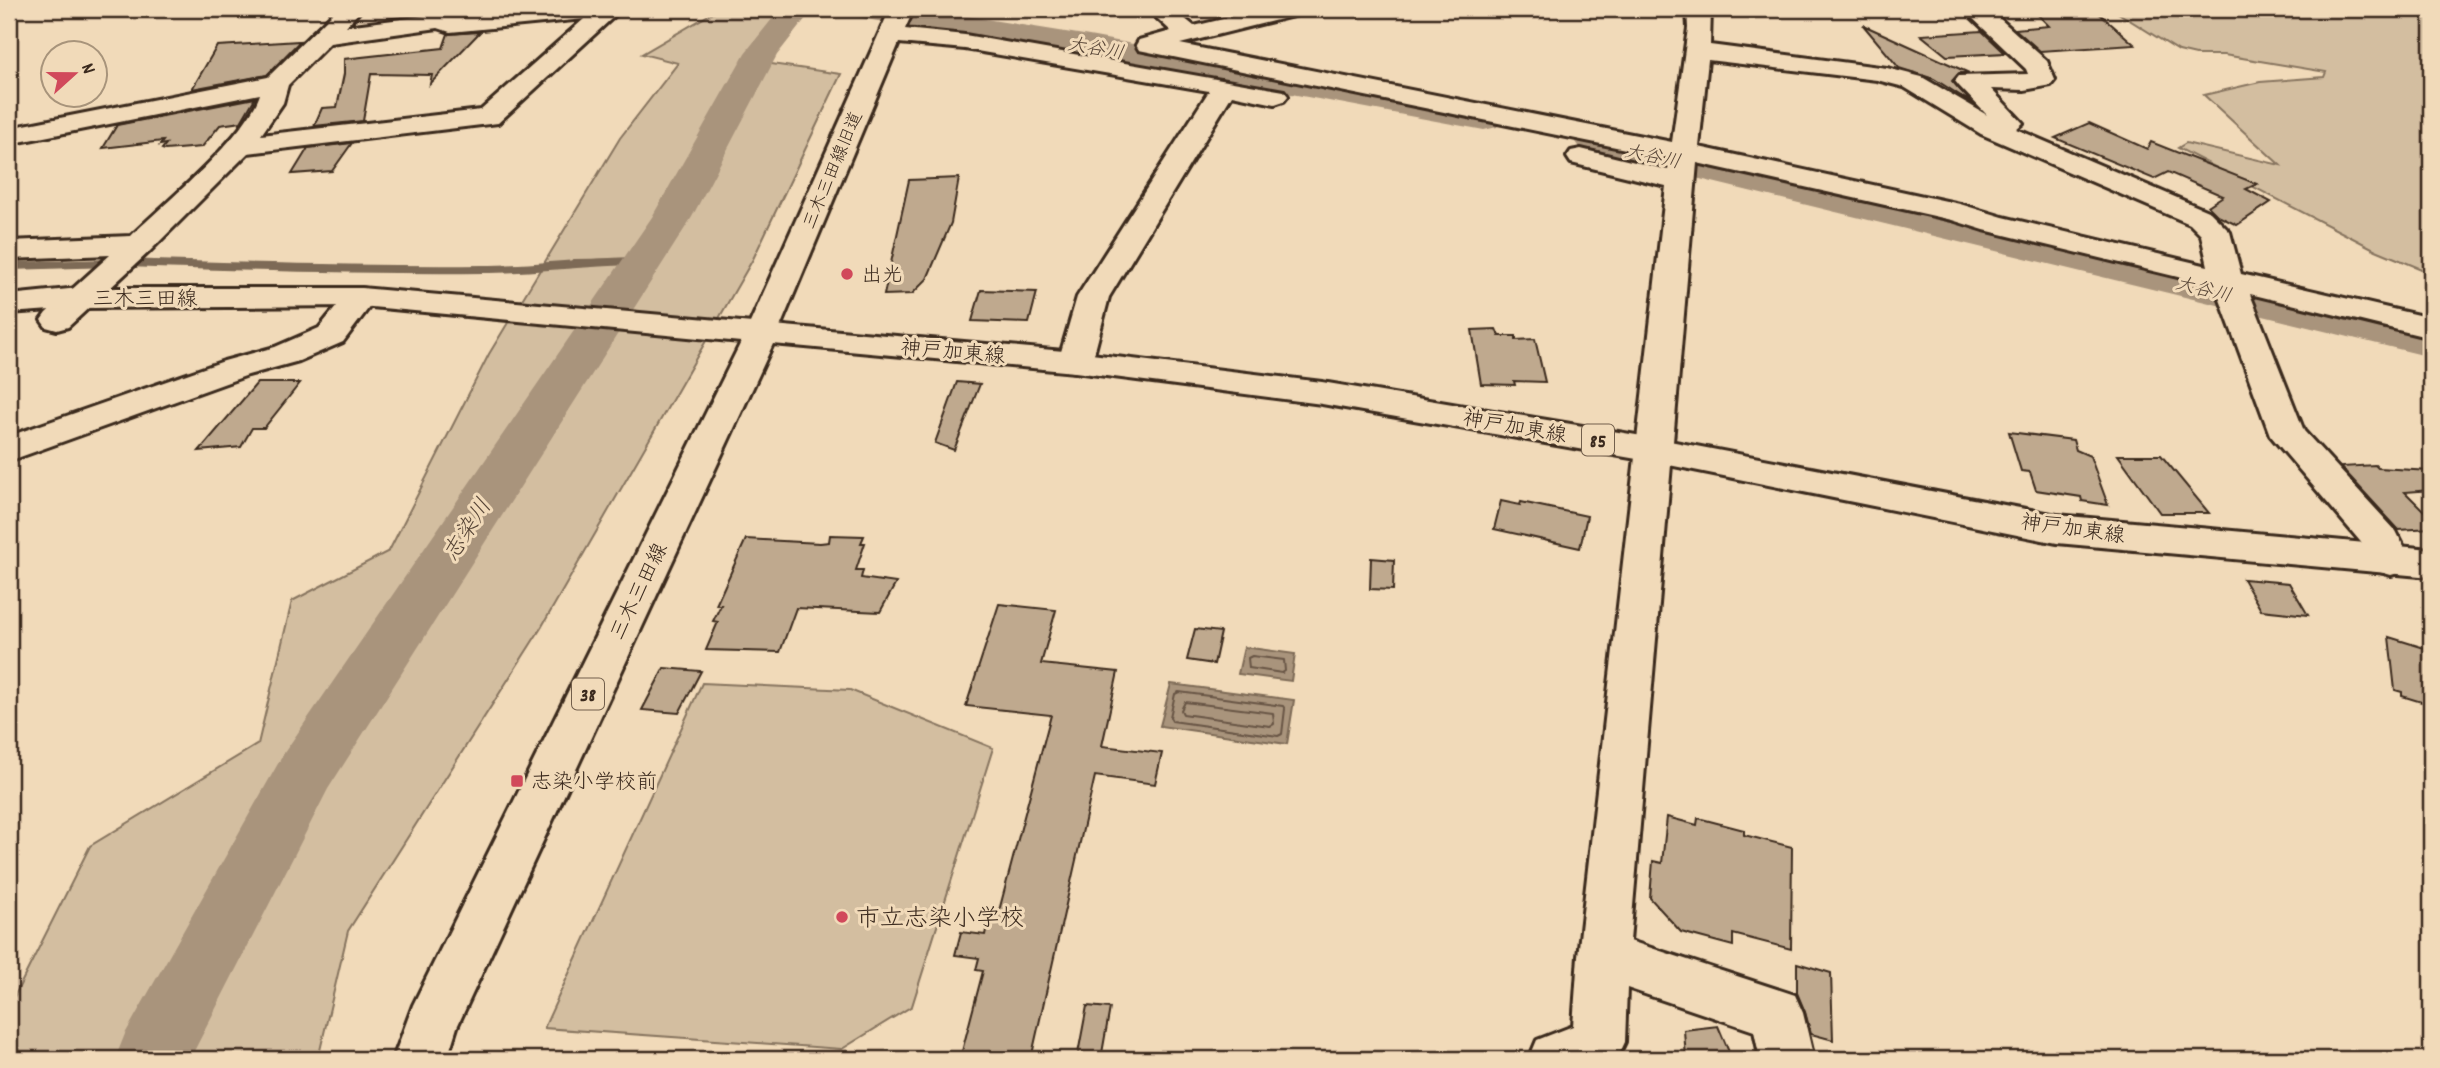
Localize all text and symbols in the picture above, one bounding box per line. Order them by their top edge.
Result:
water label: 大谷川 [1065,32,1126,69]
north arrow [38,38,108,108]
text: N [72,60,101,78]
street label: 三木三田線旧道 [798,108,870,234]
water label: 大谷川 [1622,139,1683,178]
place label: 出光 [861,262,903,292]
marker: 出光 [839,266,855,282]
water label: 大谷川 [2172,271,2234,311]
street label: 三木三田線 [93,286,198,316]
street label: 神戸加東線 [899,334,1006,374]
street label: 神戸加東線 [1460,405,1569,453]
road number: 85 [1582,424,1614,456]
water label: 志染川 [436,493,502,569]
street label: 神戸加東線 [2019,509,2127,553]
street label: 三木三田線 [604,539,677,646]
road number: 38 [572,678,604,709]
place label: 志染小学校前 [531,769,657,799]
marker: 志染小学校前 [509,773,525,789]
place label: 市立志染小学校 [856,903,1024,937]
marker: 市立志染小学校 [834,909,850,925]

